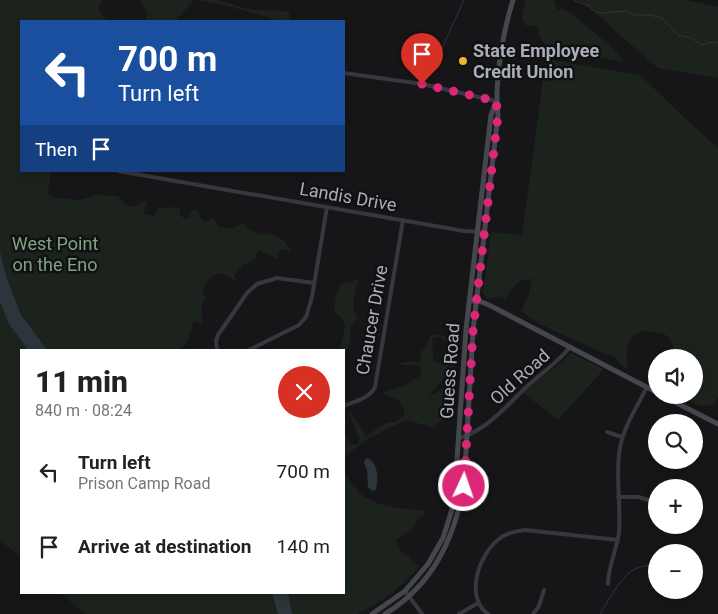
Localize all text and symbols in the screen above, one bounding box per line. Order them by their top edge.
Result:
pin [401,33,443,84]
text: 700 m [118,39,217,80]
icon: left [35,40,100,105]
icon: arrive [408,40,436,68]
place label: State Employee Credit Union [473,40,599,82]
marker: State Employee Credit Union [457,55,469,67]
text: Turn left [118,81,199,106]
icon: arrive [87,135,115,163]
text: Then [35,138,77,161]
street label: Landis Drive [298,178,398,215]
park label: West Point on the Eno [12,233,98,275]
street label: Chaucer Drive [352,263,392,377]
street label: Guess Road [436,322,463,420]
street label: Old Road [486,345,554,409]
map controls [648,349,703,599]
button: sound [648,349,703,404]
text: 11 min [35,364,128,399]
button: close [278,366,330,418]
text: 840 m · 08:24 [35,401,132,420]
button: search [648,414,703,469]
text: Turn left [78,451,151,474]
icon: left [35,458,63,486]
position arrow [437,459,489,511]
text: 700 m [277,460,330,483]
text: Prison Camp Road [78,474,210,493]
button: + [648,479,703,534]
icon: arrive [35,533,63,561]
text: Arrive at destination [78,535,251,558]
text: 140 m [277,535,330,558]
button: − [648,544,703,599]

